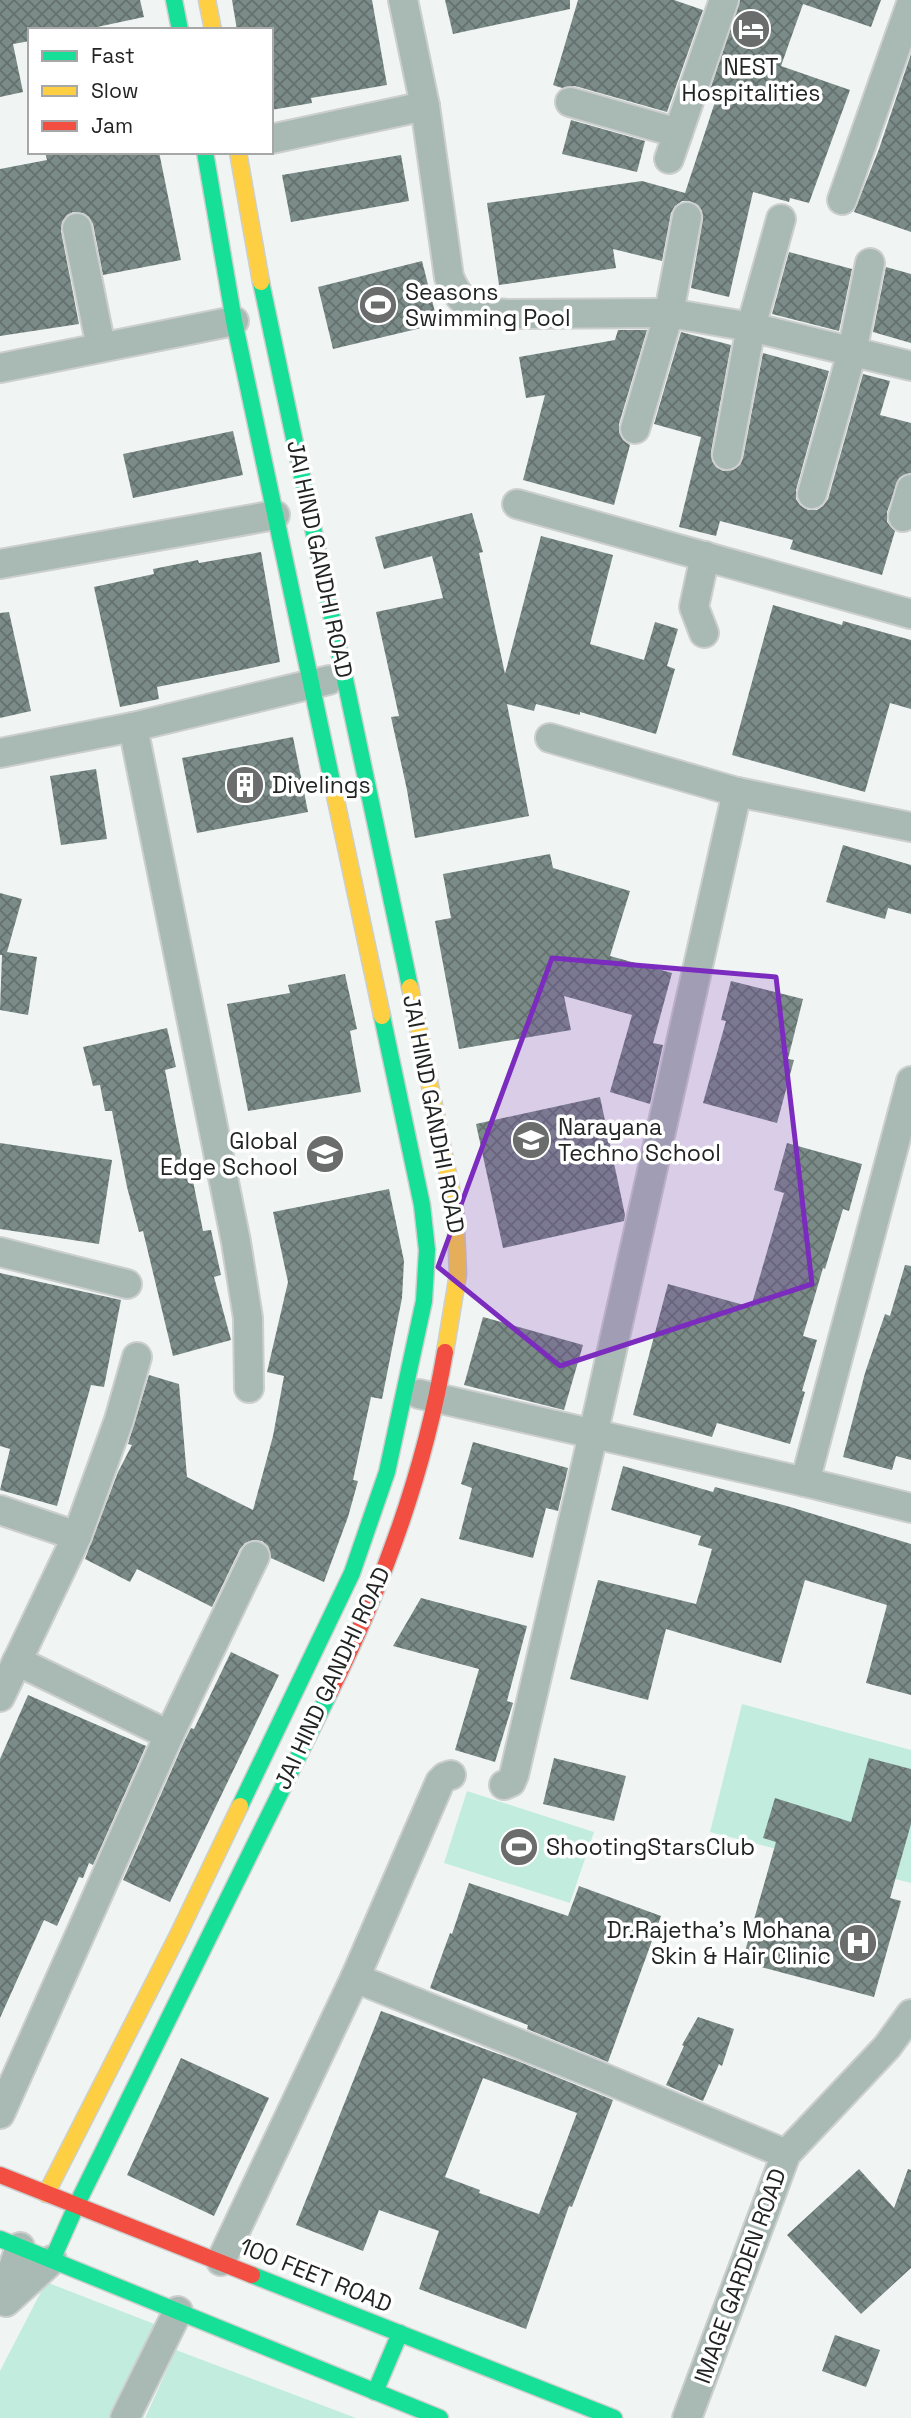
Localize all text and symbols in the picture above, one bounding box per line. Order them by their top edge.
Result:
hotel icon: NEST Hospitalities [730,8,772,50]
legend [28,28,273,154]
text: Fast [91,42,135,69]
place label: NEST Hospitalities [682,52,820,108]
text: Slow [91,77,139,104]
text: Jam [91,112,133,139]
place label: Seasons Swimming Pool [405,277,571,333]
sports icon: Seasons Swimming Pool [357,284,399,326]
street label: JAI HIND GANDHI ROAD [280,437,360,681]
building icon: Divelings [224,764,266,806]
place label: Divelings [272,770,371,800]
street label: JAI HIND GANDHI ROAD [396,992,472,1236]
place label: Narayana Techno School [558,1112,721,1168]
school or university icon: Narayana Techno School [510,1119,552,1161]
place label: Global Edge School [160,1126,298,1182]
school or university icon: Global Edge School [304,1133,346,1175]
street label: JAI HIND GANDHI ROAD [267,1562,397,1794]
sports icon: ShootingStarsClub [498,1826,540,1868]
place label: ShootingStarsClub [546,1832,755,1862]
place label: Dr.Rajetha's Mohana Skin & Hair Clinic [606,1915,831,1971]
hospital icon: Dr.Rajetha's Mohana Skin & Hair Clinic [837,1922,879,1964]
street label: IMAGE GARDEN ROAD [687,2164,793,2388]
street label: 100 FEET ROAD [235,2231,397,2319]

